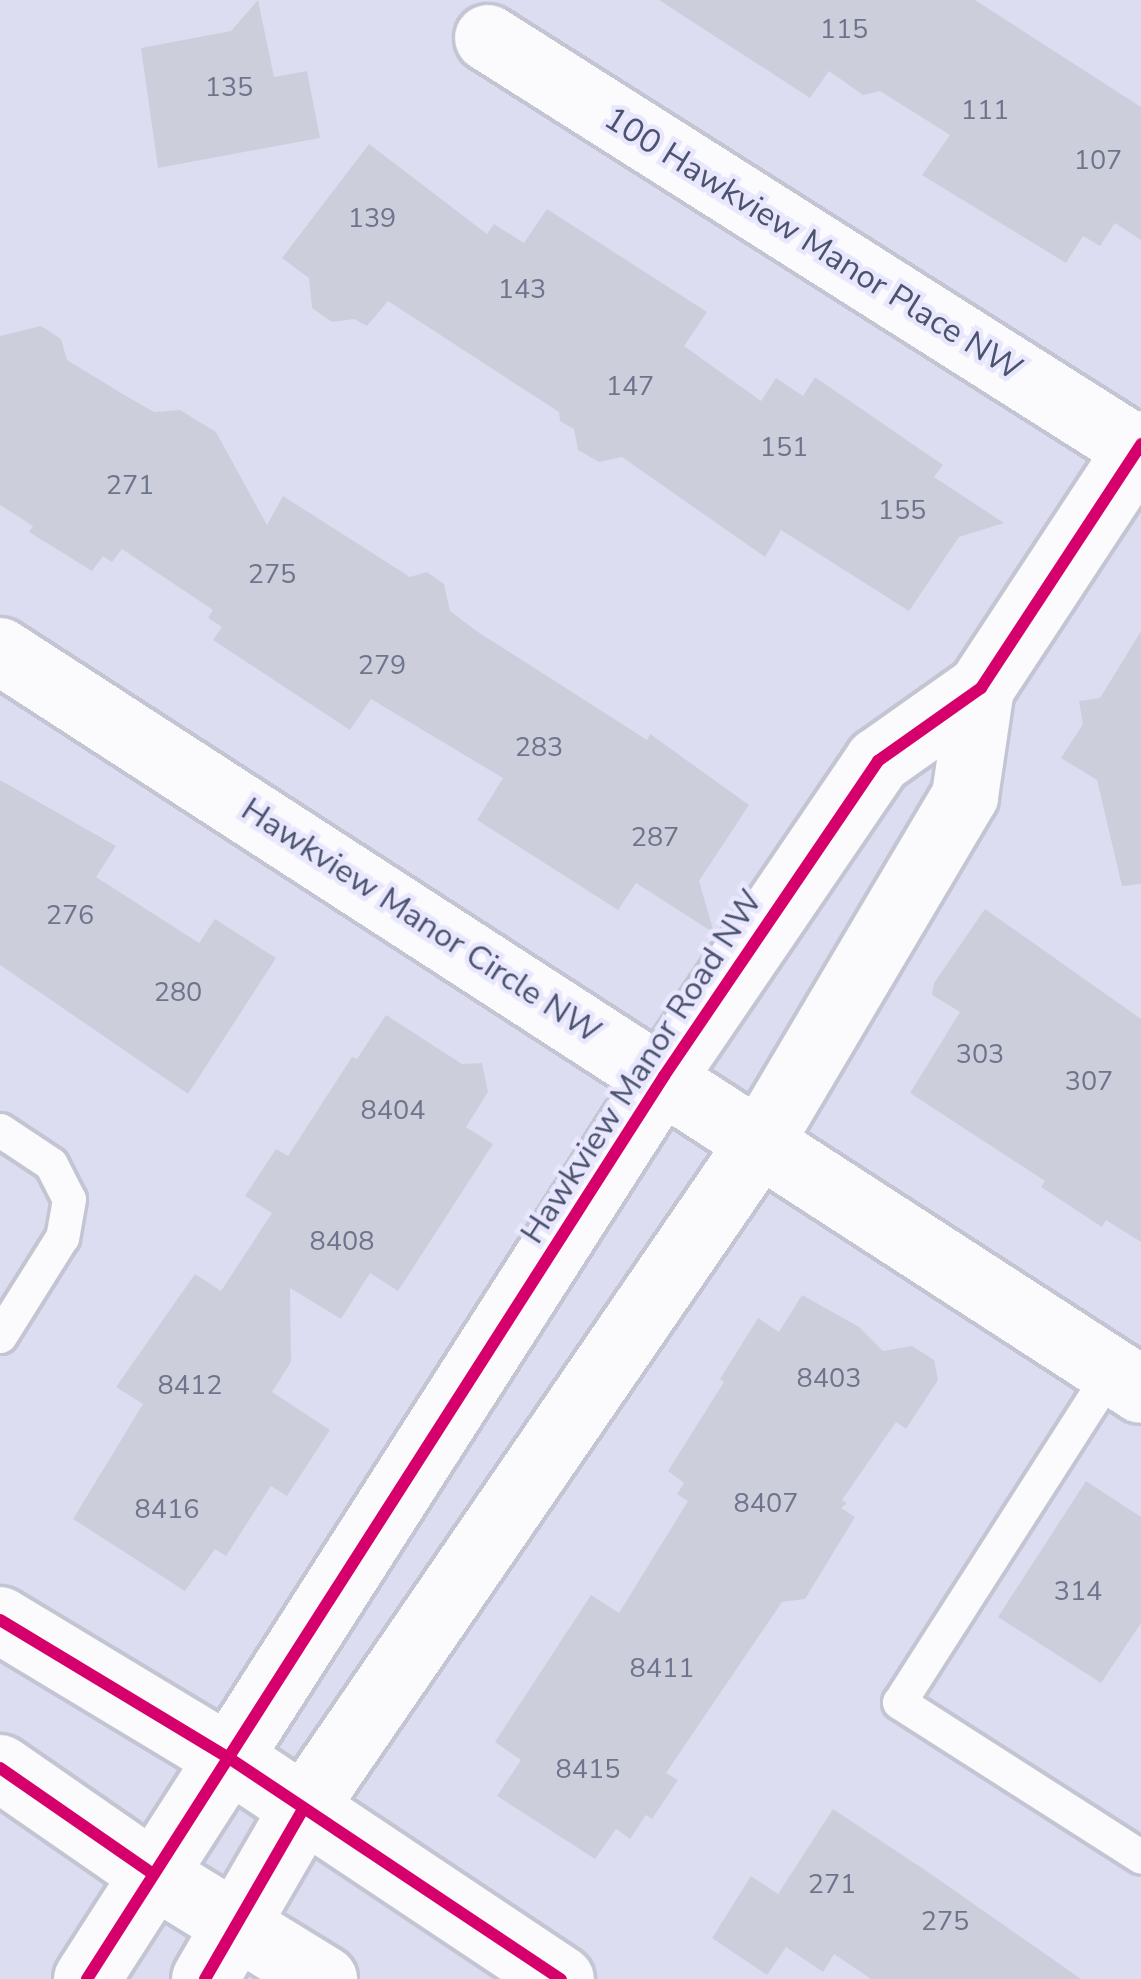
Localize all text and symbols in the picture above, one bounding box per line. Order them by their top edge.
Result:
house number: 115 [820,14,868,46]
house number: 135 [205,72,253,104]
house number: 111 [961,95,1009,127]
street label: 100 Hawkview Manor Place NW [597,99,1029,389]
house number: 107 [1074,145,1122,177]
house number: 139 [348,203,396,235]
house number: 143 [498,274,546,306]
house number: 147 [606,371,654,403]
house number: 151 [760,432,808,464]
house number: 271 [106,470,154,502]
house number: 155 [878,495,926,527]
house number: 275 [248,559,296,591]
house number: 279 [358,650,406,682]
house number: 283 [515,732,563,764]
street label: Hawkview Manor Circle NW [234,790,608,1052]
house number: 287 [631,822,679,854]
street label: Hawkview Manor Road NW [513,883,771,1251]
house number: 276 [46,900,94,932]
house number: 280 [154,977,202,1009]
house number: 303 [956,1039,1004,1071]
house number: 307 [1065,1066,1113,1098]
house number: 8404 [361,1095,425,1127]
house number: 8408 [310,1226,374,1258]
house number: 8403 [797,1363,861,1395]
house number: 8412 [158,1370,222,1402]
house number: 8407 [734,1488,798,1520]
house number: 8416 [135,1494,199,1526]
house number: 314 [1054,1576,1102,1608]
house number: 8411 [630,1653,694,1685]
house number: 8415 [556,1754,620,1786]
house number: 271 [808,1869,856,1901]
house number: 275 [921,1906,969,1938]

